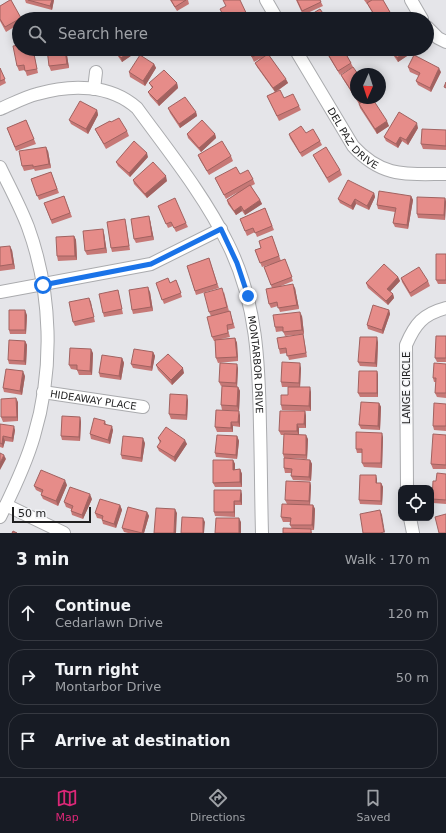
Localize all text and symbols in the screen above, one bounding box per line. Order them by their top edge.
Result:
search box [12,12,434,56]
icon: search [26,23,48,45]
text: Search here [58,25,148,43]
north arrow [350,68,386,104]
street label: DEL PAZ DRIVE [326,105,381,171]
route start [34,276,52,294]
route end [239,287,257,305]
street label: MONTARBOR DRIVE [246,315,265,414]
street label: LANGE CIRCLE [401,352,412,424]
street label: HIDEAWAY PLACE [49,388,137,411]
map controls [398,485,434,521]
button: locate [398,485,434,521]
scale bar [12,505,91,524]
text: 50 m [18,507,46,520]
text: 3 min [16,549,69,569]
text: Walk · 170 m [345,552,430,567]
text: Continue [55,597,131,615]
icon: ahead [17,602,39,624]
text: 120 m [387,606,429,621]
text: Cedarlawn Drive [55,615,163,630]
text: Turn right [55,661,139,679]
icon: right [17,666,39,688]
text: 50 m [396,670,429,685]
text: Montarbor Drive [55,679,161,694]
icon: arrive [17,730,39,752]
text: Arrive at destination [55,732,230,750]
tab: Map [56,787,79,824]
tab: Directions [190,787,245,824]
tab: Saved [356,787,390,824]

